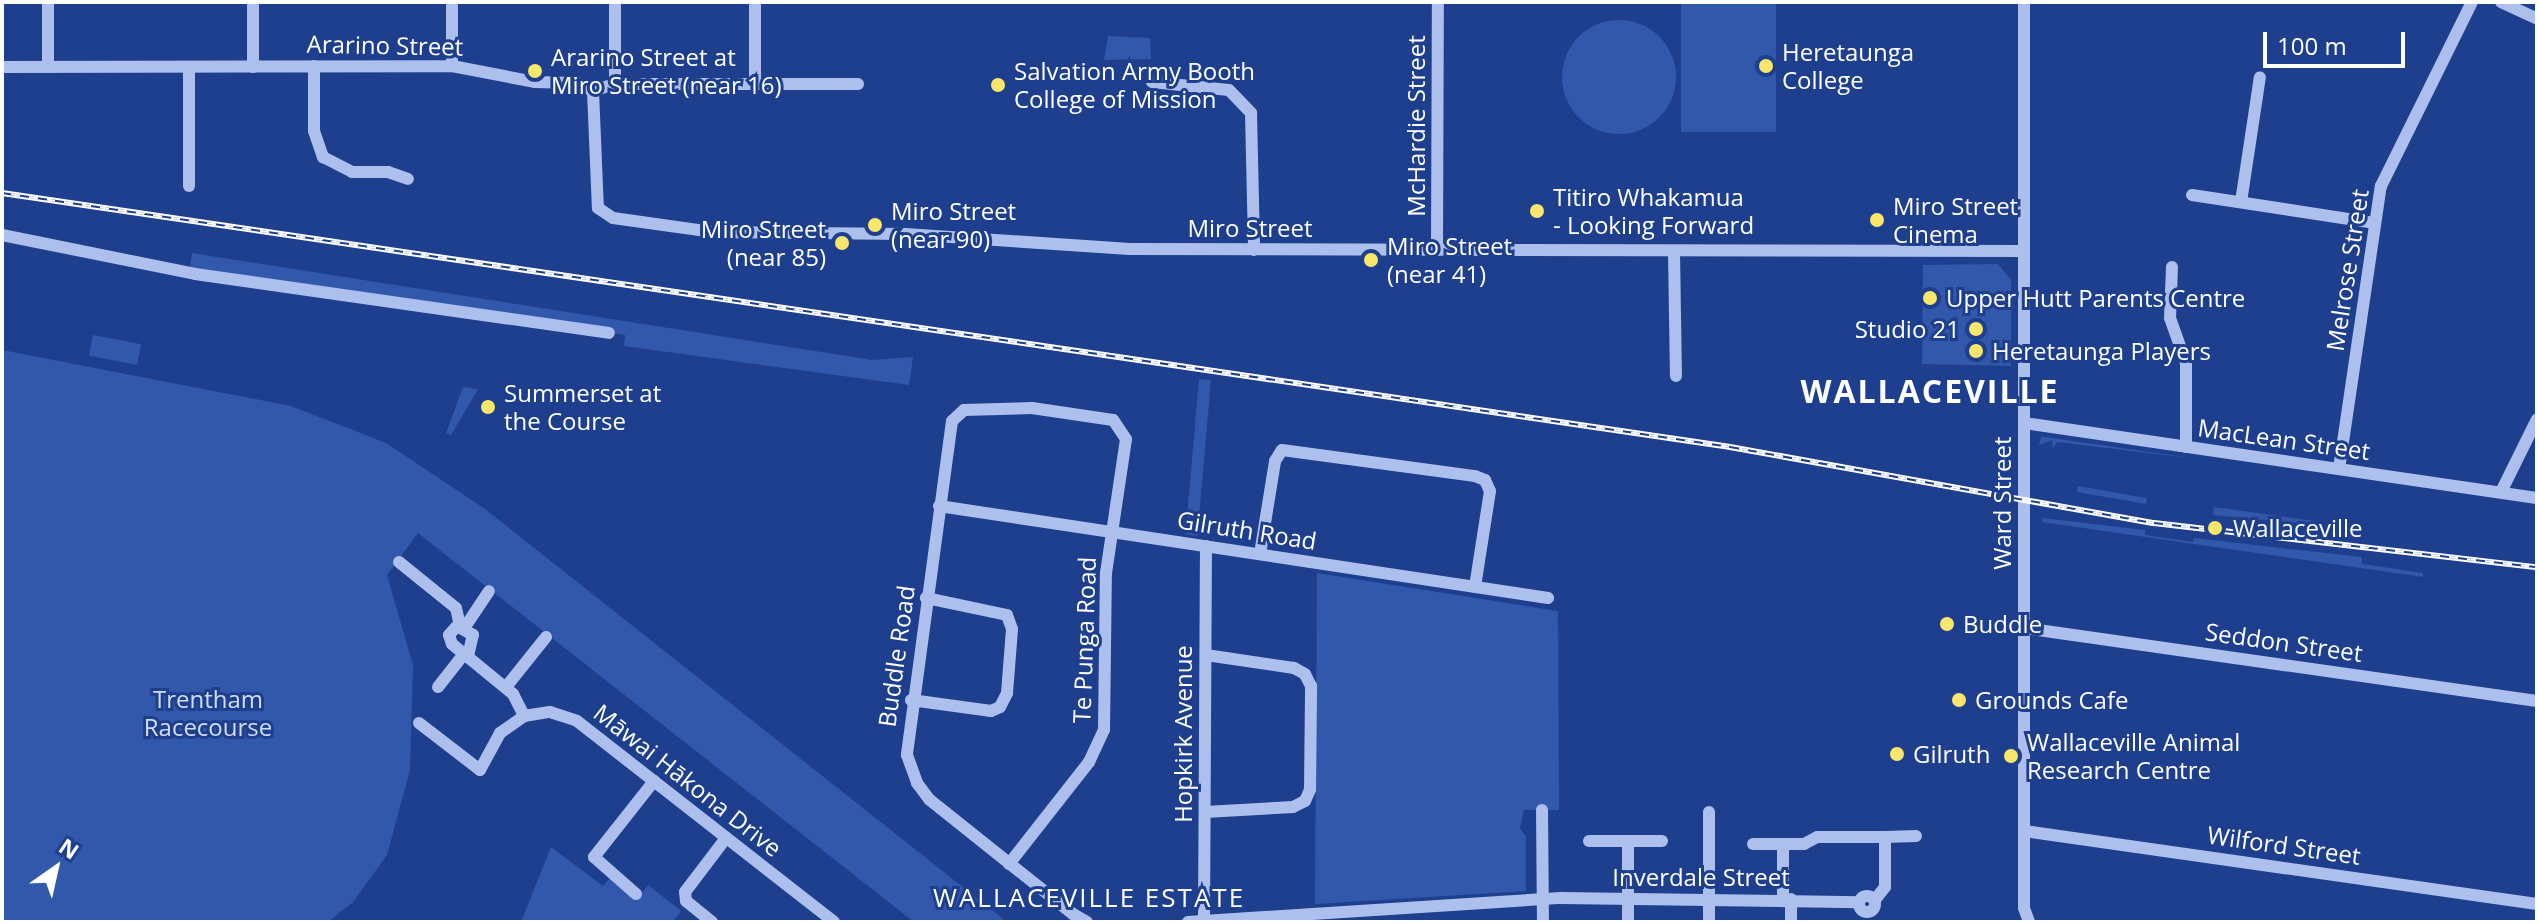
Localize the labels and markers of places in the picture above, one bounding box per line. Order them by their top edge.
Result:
place label: Heretaunga College [1782,38,1914,94]
place label: Ararino Street at Miro Street (near 16) [551,43,782,99]
place label: Salvation Army Booth College of Mission [1014,57,1255,113]
marker: Heretaunga College [1757,57,1775,75]
marker: Ararino Street at Miro Street (near 16) [526,62,544,80]
marker: Salvation Army Booth College of Mission [989,76,1007,94]
place label: Titiro Whakamua - Looking Forward [1553,183,1754,239]
place label: Miro Street Cinema [1893,192,2018,248]
place label: Miro Street (near 90) [891,197,1016,253]
marker: Titiro Whakamua - Looking Forward [1528,202,1546,220]
marker: Miro Street Cinema [1868,211,1886,229]
place label: Miro Street (near 85) [701,215,826,271]
marker: Miro Street (near 90) [866,216,884,234]
place label: Miro Street (near 41) [1387,232,1512,288]
marker: Miro Street (near 85) [833,234,851,252]
marker: Miro Street (near 41) [1362,251,1380,269]
place label: Upper Hutt Parents Centre [1946,284,2245,312]
marker: Upper Hutt Parents Centre [1921,289,1939,307]
place label: Studio 21 [1855,315,1960,343]
marker: Studio 21 [1967,320,1985,338]
place label: Heretaunga Players [1992,337,2211,365]
marker: Heretaunga Players [1967,342,1985,360]
place label: Summerset at the Course [504,379,661,435]
marker: Summerset at the Course [479,398,497,416]
place label: Wallaceville [2233,514,2363,542]
marker: Wallaceville [2204,517,2226,539]
place label: Buddle [1963,610,2042,638]
marker: Buddle [1938,615,1956,633]
place label: Grounds Cafe [1975,686,2128,714]
marker: Grounds Cafe [1950,691,1968,709]
place label: Wallaceville Animal Research Centre [2027,728,2240,784]
place label: Gilruth [1913,740,1990,768]
marker: Gilruth [1888,745,1906,763]
marker: Wallaceville Animal Research Centre [2002,747,2020,765]

